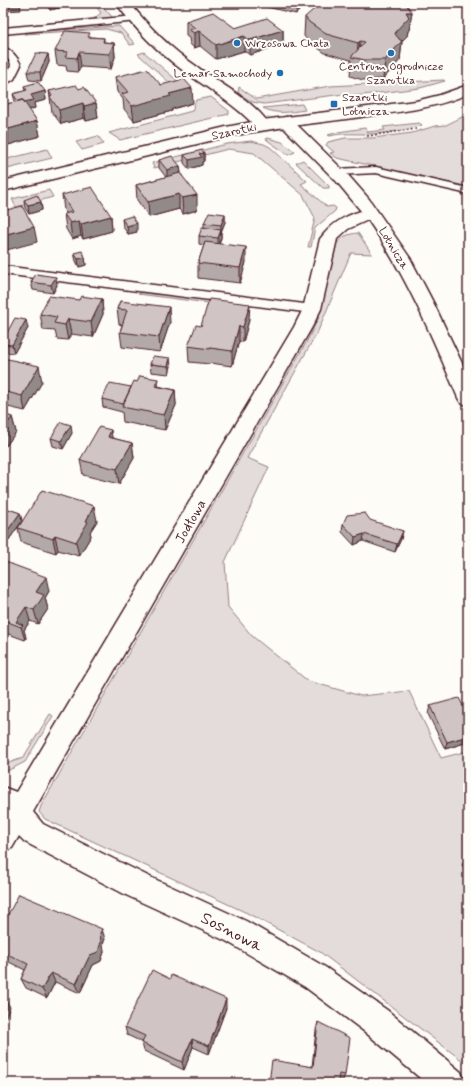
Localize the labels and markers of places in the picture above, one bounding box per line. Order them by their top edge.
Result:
place label: Wrzosowa Chata [245,36,329,52]
marker: Wrzosowa Chata [232,38,242,48]
marker: Centrum Ogrodnicze Szarotka [386,48,396,58]
place label: Centrum Ogrodnicze Szarotka [339,59,443,89]
place label: Lemar Samochody [174,66,272,82]
marker: Lemar Samochody [275,68,285,78]
place label: Szarotki Lotnicza [342,90,390,120]
marker: Szarotki Lotnicza [329,99,339,109]

